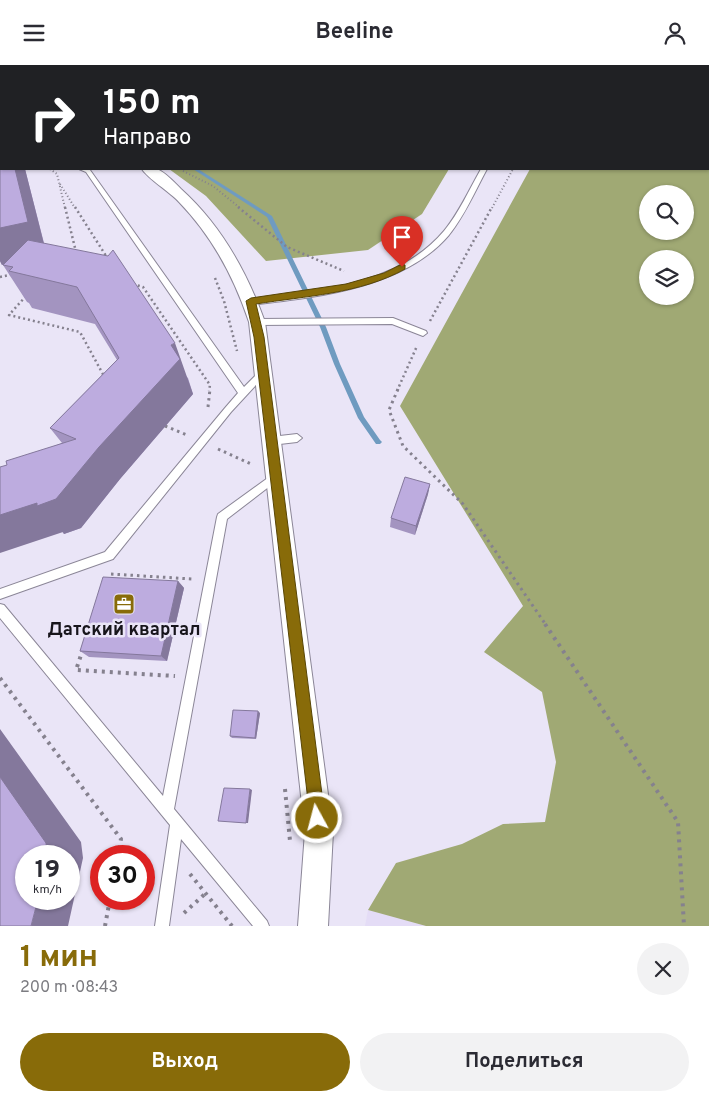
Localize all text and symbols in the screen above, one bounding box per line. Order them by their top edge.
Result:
icon: menu [20,19,48,47]
text: Beeline [315,19,394,46]
icon: person [661,19,689,47]
text: 150 m [103,82,201,126]
icon: right [20,85,85,150]
text: Направо [103,125,191,152]
map controls [639,185,694,305]
button: search [639,185,694,240]
pin [381,216,423,267]
icon: arrive [388,223,416,251]
button: layers [639,250,694,305]
office icon: Датский квартал [112,592,136,616]
place label: Датский квартал [47,619,201,642]
position arrow [290,791,342,843]
speed limit sign: 30 [90,845,155,910]
text: 19 [35,855,60,887]
text: km/h [33,882,62,898]
text: 1 мин [20,940,98,977]
button: close [637,943,689,995]
text: 200 m · 08:43 [20,978,118,998]
button: Выход [20,1033,350,1091]
button: Поделиться [360,1033,689,1091]

